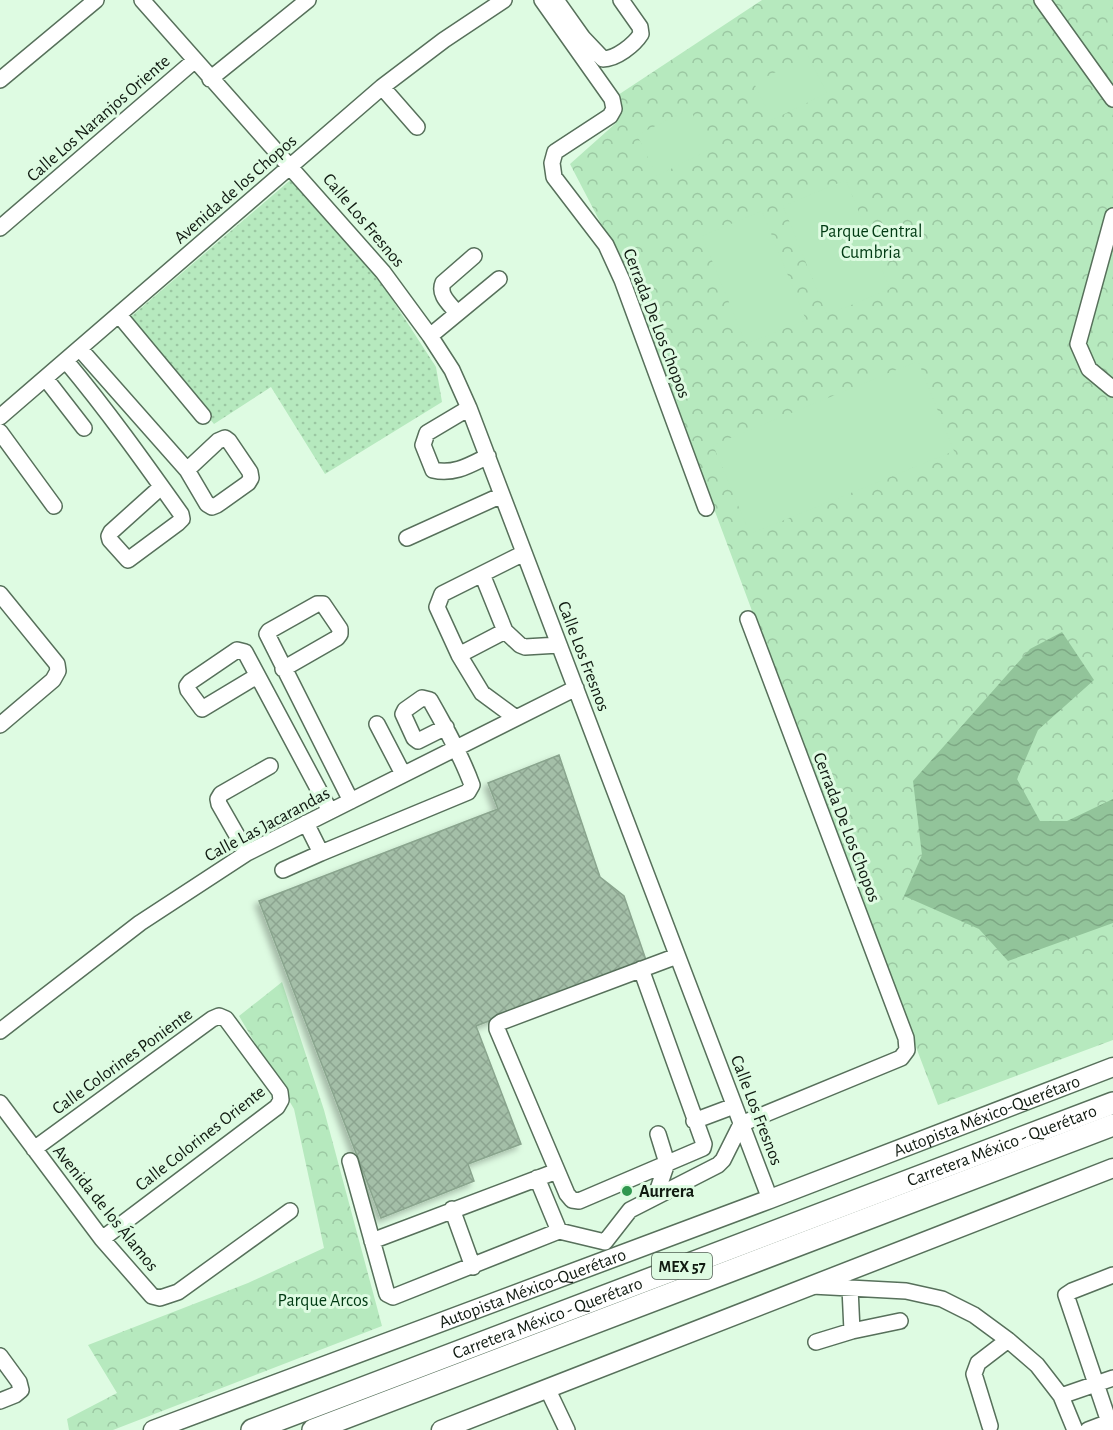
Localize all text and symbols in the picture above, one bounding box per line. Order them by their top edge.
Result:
street label: Calle Los Naranjos Oriente [24,52,174,186]
street label: Avenida de los Chopos [171,132,300,248]
street label: Calle Los Fresnos [319,170,407,271]
park label: Parque Central Cumbria [819,223,923,262]
street label: Cerrada De Los Chopos [619,246,693,401]
street label: Calle Los Fresnos [554,599,612,714]
street label: Cerrada De Los Chopos [809,750,883,905]
street label: Calle Las Jacarandas [202,784,333,865]
street label: Calle Colorines Poniente [49,1005,196,1119]
street label: Calle Los Fresnos [727,1053,785,1168]
street label: Autopista México-Querétaro [891,1073,1083,1161]
street label: Calle Colorines Oriente [132,1083,269,1195]
street label: Carretera México - Querétaro [905,1102,1100,1190]
street label: Avenida de los Álamos [49,1140,164,1275]
place label: Aurrera [639,1183,695,1201]
marker: Aurrera [620,1184,634,1198]
street label: Autopista México-Querétaro [437,1246,629,1332]
road number: MEX 57 [652,1253,712,1279]
street label: Carretera México - Querétaro [450,1274,645,1363]
park label: Parque Arcos [278,1292,368,1310]

